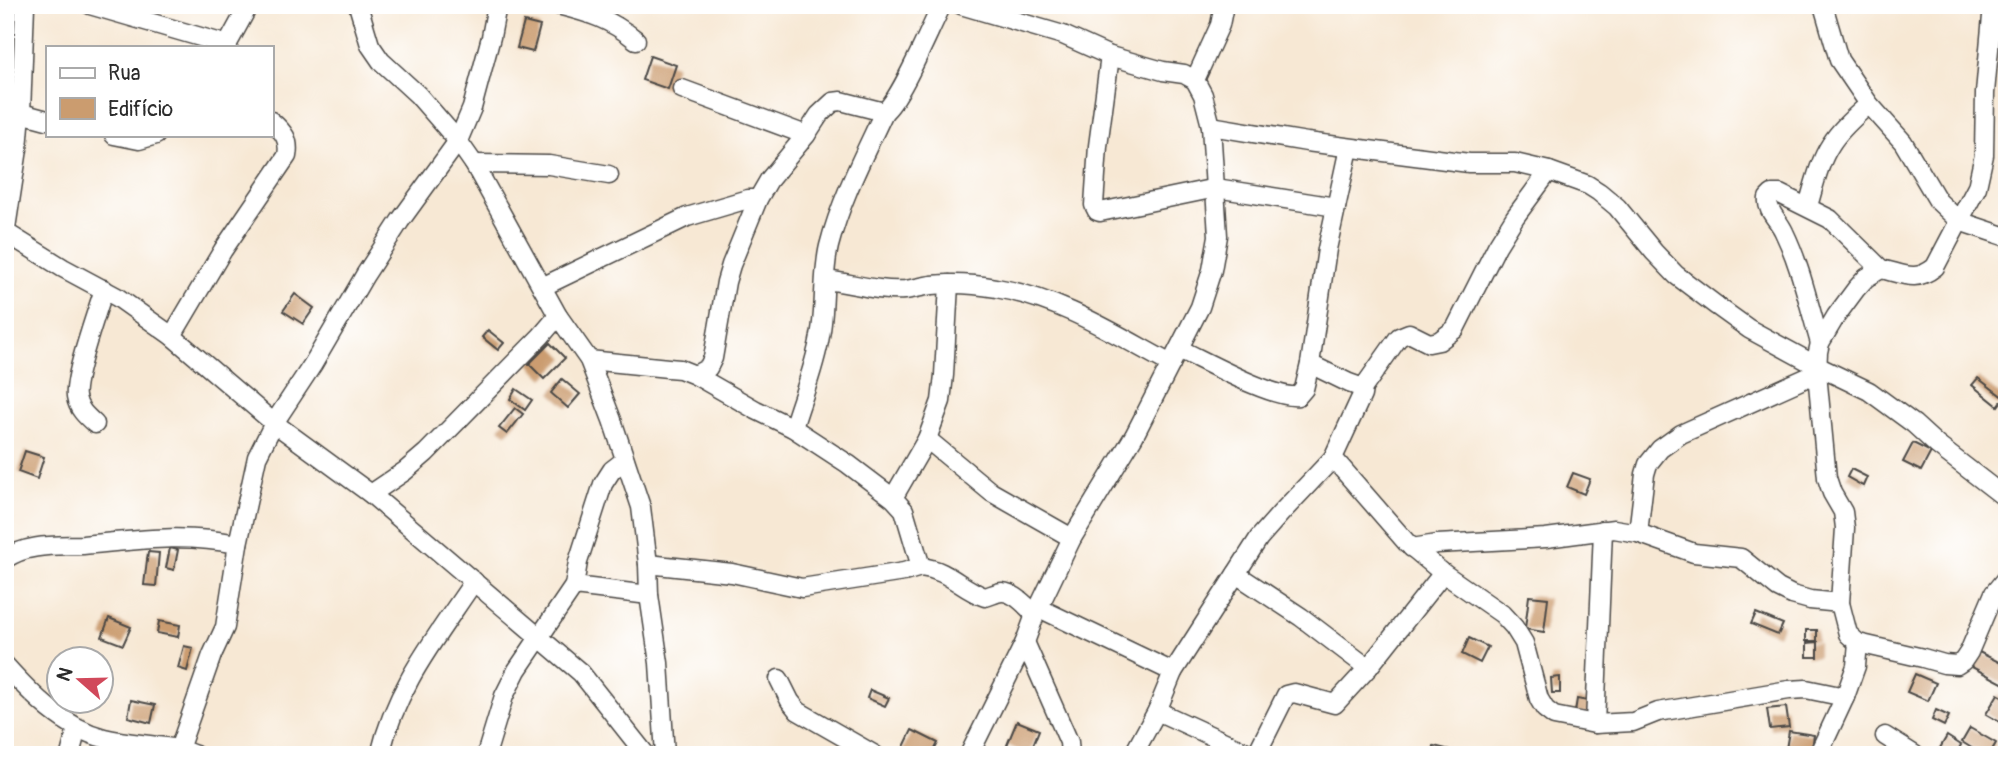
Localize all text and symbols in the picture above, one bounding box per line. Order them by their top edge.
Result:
legend [46,46,273,136]
text: Rua [108,60,141,87]
text: Edifício [108,96,173,123]
north arrow [46,644,116,714]
text: N [51,664,78,685]

